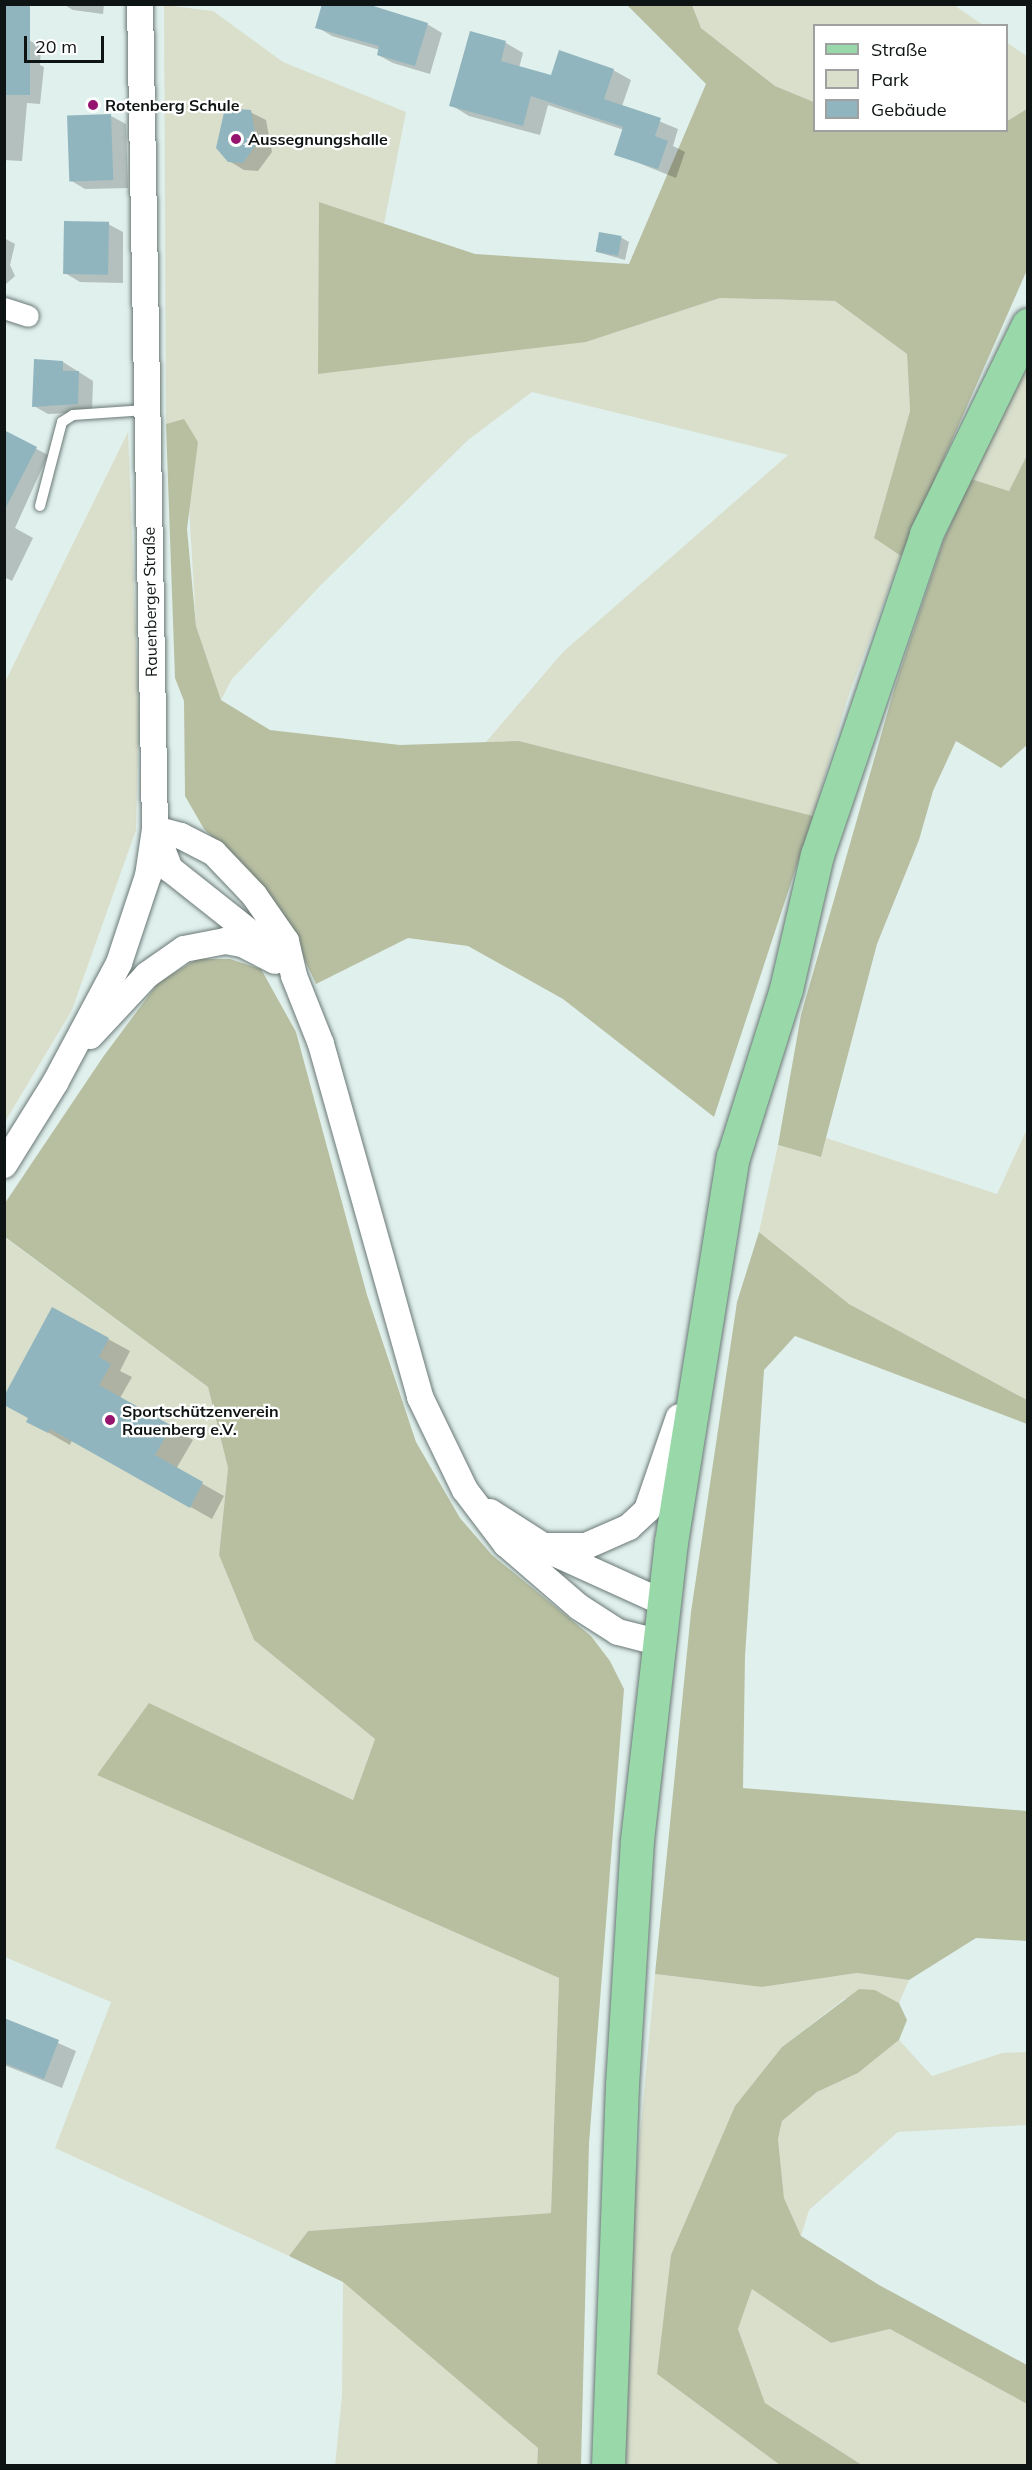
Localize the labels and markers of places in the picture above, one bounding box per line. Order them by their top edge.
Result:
place label: Rotenberg Schule [105,95,240,115]
marker: Rotenberg Schule [86,98,100,112]
place label: Aussegnungshalle [248,129,388,149]
marker: Aussegnungshalle [229,132,243,146]
place label: Sportschützenverein Rauenberg e.V. [122,1401,279,1439]
marker: Sportschützenverein Rauenberg e.V. [103,1413,117,1427]

